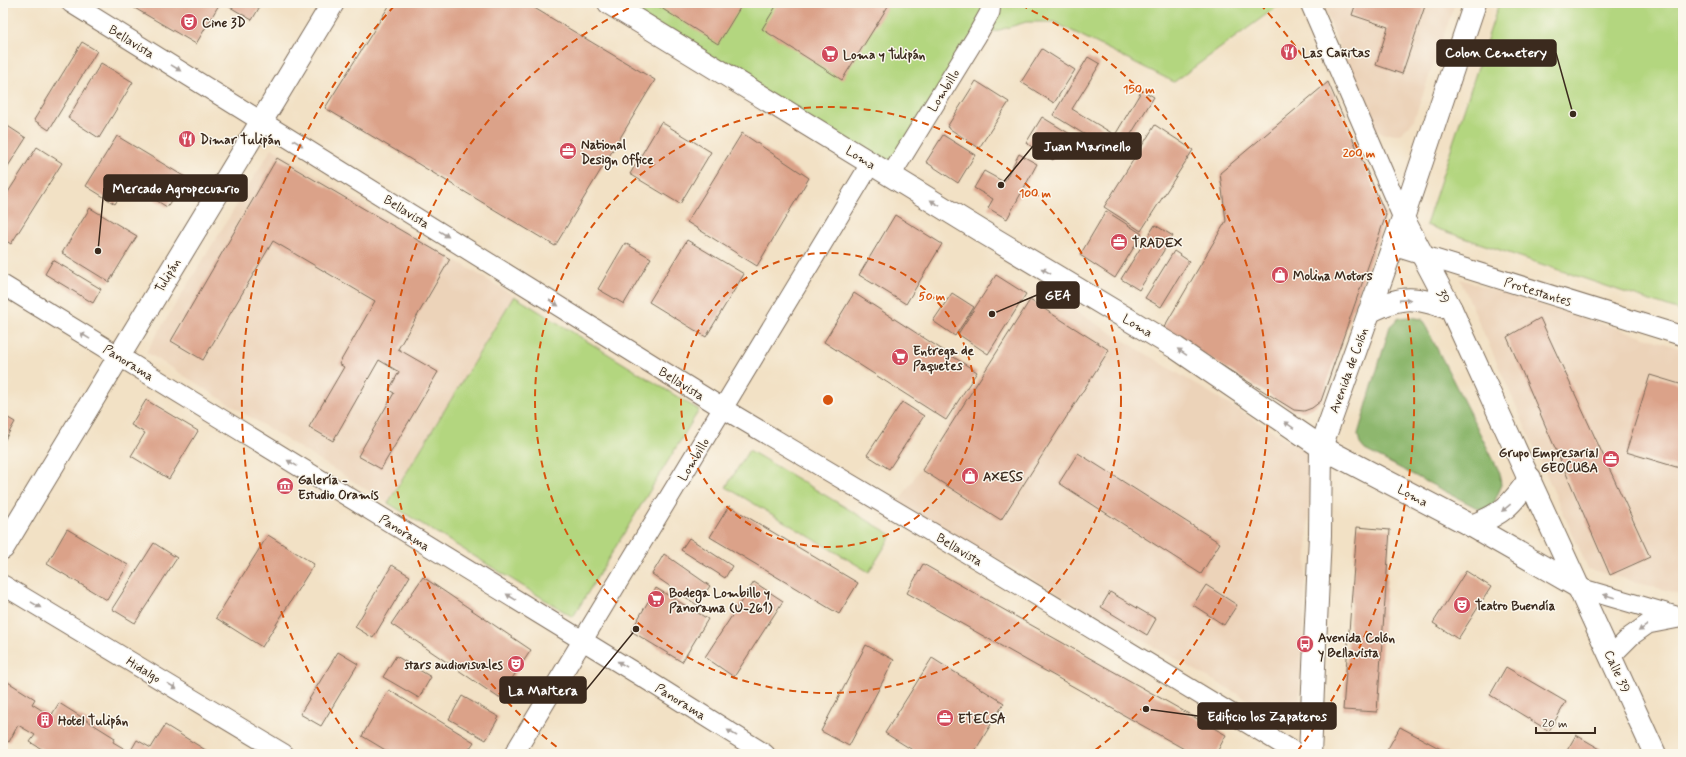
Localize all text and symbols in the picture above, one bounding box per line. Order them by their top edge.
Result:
theatre icon: Cine 3D [179,12,199,32]
place label: Cine 3D [202,15,246,32]
street label: Bellavista [105,22,158,63]
callout: Colon Cemetery [1437,40,1556,66]
restaurant icon: Las Cañitas [1279,42,1299,62]
supermarket icon: Loma y Tulipán [820,44,840,64]
text: Colon Cemetery [1445,44,1547,62]
place label: Las Cañitas [1302,45,1370,62]
place label: Loma y Tulipán [843,47,926,64]
one-way arrow [170,64,182,71]
street label: Lombillo [925,66,964,115]
text: 150 m [1123,82,1155,98]
restaurant icon: Dimar Tulipán [177,129,197,149]
place label: Dimar Tulipán [200,132,281,149]
callout: Juan Marinello [1033,133,1141,159]
place label: National Design Office [581,137,654,171]
text: Juan Marinello [1043,138,1131,156]
one-way arrow [292,140,304,147]
office icon: National Design Office [558,141,578,161]
street label: Loma [842,142,878,174]
text: 200 m [1343,146,1376,162]
callout: Mercado Agropecuario [104,175,247,201]
text: Mercado Agropecuario [113,180,240,199]
text: 100 m [1019,186,1052,202]
street label: Bellavista [380,192,433,233]
one-way arrow [930,199,941,207]
one-way arrow [438,231,450,238]
office icon: TRADEX [1109,232,1129,252]
place label: TRADEX [1132,235,1183,252]
street label: Tulipán [151,256,185,296]
shop icon: Molina Motors [1270,265,1290,285]
one-way arrow [1040,267,1052,274]
place label: Molina Motors [1293,268,1373,285]
street label: Protestantes [1502,274,1573,311]
callout: GEA [1037,282,1079,308]
text: GEA [1045,287,1071,305]
street label: 39 [1432,287,1453,307]
text: 50 m [919,289,946,305]
one-way arrow [1399,296,1411,303]
one-way arrow [548,300,560,307]
street label: Loma [1119,311,1155,342]
street label: Avenida de Colón [1326,325,1373,416]
one-way arrow [79,332,91,339]
street label: Panorama [100,341,157,386]
place label: Entrega de Paquetes [913,343,974,375]
supermarket icon: Entrega de Paquetes [890,347,910,367]
one-way arrow [1177,348,1187,356]
street label: Bellavista [655,364,708,405]
centre of rings [821,393,835,407]
one-way arrow [1284,421,1294,429]
street label: Lombillo [675,435,714,484]
place label: Grupo Empresarial GEOCUBA [1499,445,1598,477]
office icon: Grupo Empresarial GEOCUBA [1601,449,1621,469]
one-way arrow [286,460,298,467]
shop icon: AXESS [960,466,980,486]
place label: AXESS [983,469,1024,486]
place label: Galería - Estudio Oramis [298,472,379,504]
museum icon: Galería - Estudio Oramis [275,476,295,496]
street label: Loma [1394,481,1431,511]
one-way arrow [1500,504,1511,512]
street label: Panorama [376,511,433,556]
street label: Bellavista [933,530,986,571]
place label: Bodega Lombillo y Panorama (U-261) [669,585,773,617]
supermarket icon: Bodega Lombillo y Panorama (U-261) [646,589,666,609]
one-way arrow [505,593,517,600]
one-way arrow [1603,593,1615,599]
theatre icon: Teatro Buendía [1452,595,1472,615]
place label: Teatro Buendía [1475,598,1556,615]
one-way arrow [31,601,41,609]
one-way arrow [1638,624,1649,632]
place label: Avenida Colón y Bellavista [1317,630,1395,662]
bus stop icon: Avenida Colón y Bellavista [1295,634,1315,654]
street label: Calle 39 [1600,648,1634,696]
street label: Hidalgo [123,653,164,687]
theatre icon: stars audiovisuales [506,654,526,674]
place label: stars audiovisuales [404,657,503,674]
one-way arrow [616,661,628,668]
callout: La Maltera [500,677,586,703]
street label: Panorama [652,680,709,725]
text: La Maltera [508,682,578,700]
one-way arrow [166,683,178,690]
callout: Edificio los Zapateros [1198,703,1336,729]
office icon: ETECSA [935,708,955,728]
text: Edificio los Zapateros [1207,708,1328,726]
scale bar [1536,709,1595,735]
building icon: Hotel Tulipán [35,710,55,730]
place label: ETECSA [958,711,1006,728]
place label: Hotel Tulipán [58,713,129,730]
text: 20 m [1542,716,1568,732]
one-way arrow [727,729,737,737]

